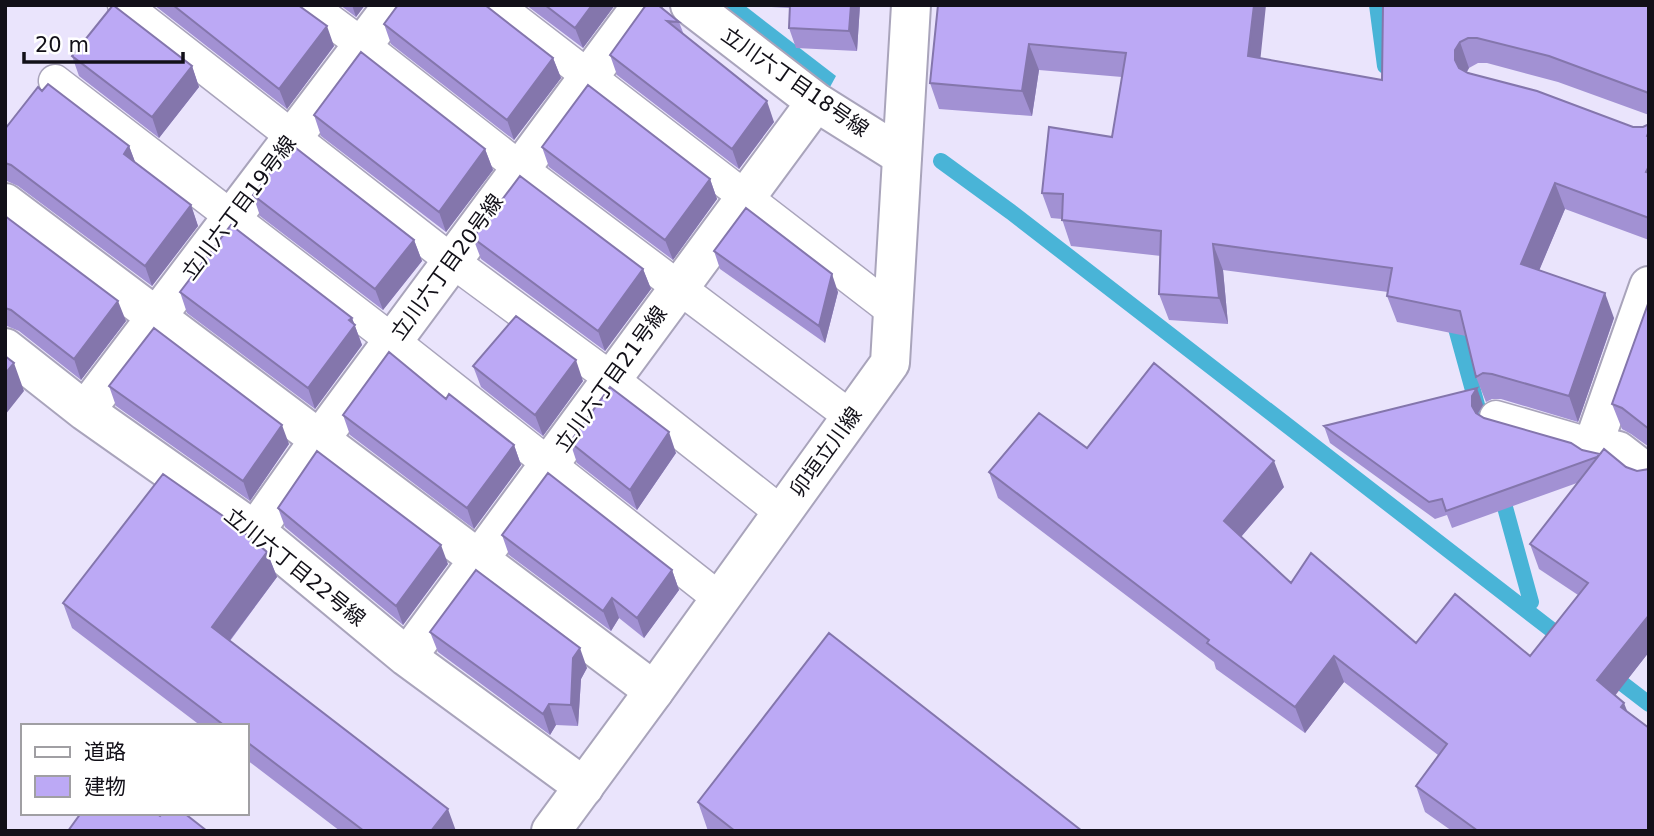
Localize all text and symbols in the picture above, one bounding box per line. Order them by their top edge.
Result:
scale bar [24,21,184,65]
street label: 立川六丁目18号線 [717,22,873,142]
text: 20 m [35,33,89,57]
street label: 立川六丁目19号線 [177,131,301,285]
street label: 立川六丁目20号線 [386,190,508,344]
street label: 立川六丁目21号線 [550,302,672,456]
street label: 卯垣立川線 [785,402,867,502]
street label: 立川六丁目22号線 [220,503,370,631]
legend [21,724,248,815]
text: 道路 [84,740,126,764]
text: 建物 [84,775,126,799]

